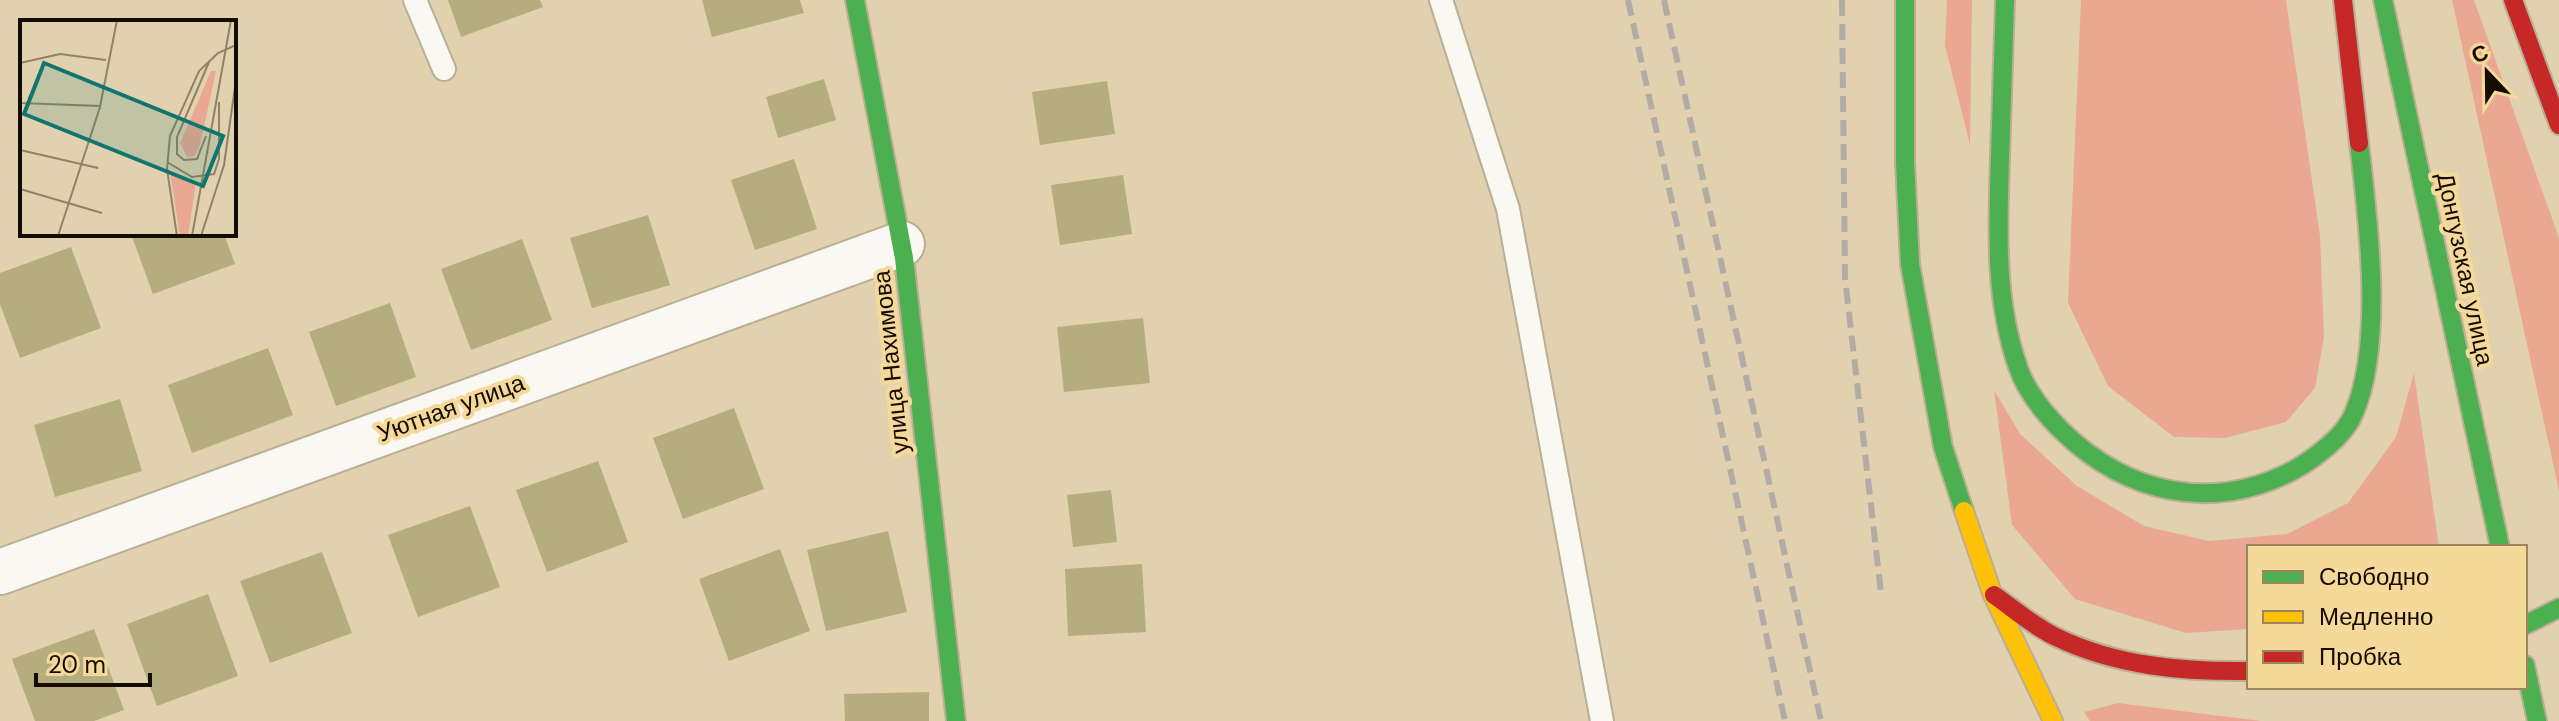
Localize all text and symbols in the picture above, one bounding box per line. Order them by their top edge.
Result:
inset map [20,20,236,236]
north arrow [2447,32,2527,112]
text: С [2467,37,2493,70]
street label: Донгузская улица [2430,170,2501,369]
street label: улица Нахимова [865,268,916,455]
street label: Уютная улица [373,366,529,449]
legend [2247,545,2527,689]
text: Свободно [2319,561,2429,592]
text: Медленно [2319,601,2433,632]
scale bar [36,637,150,687]
text: Пробка [2319,641,2402,672]
text: 20 m [48,649,106,680]

